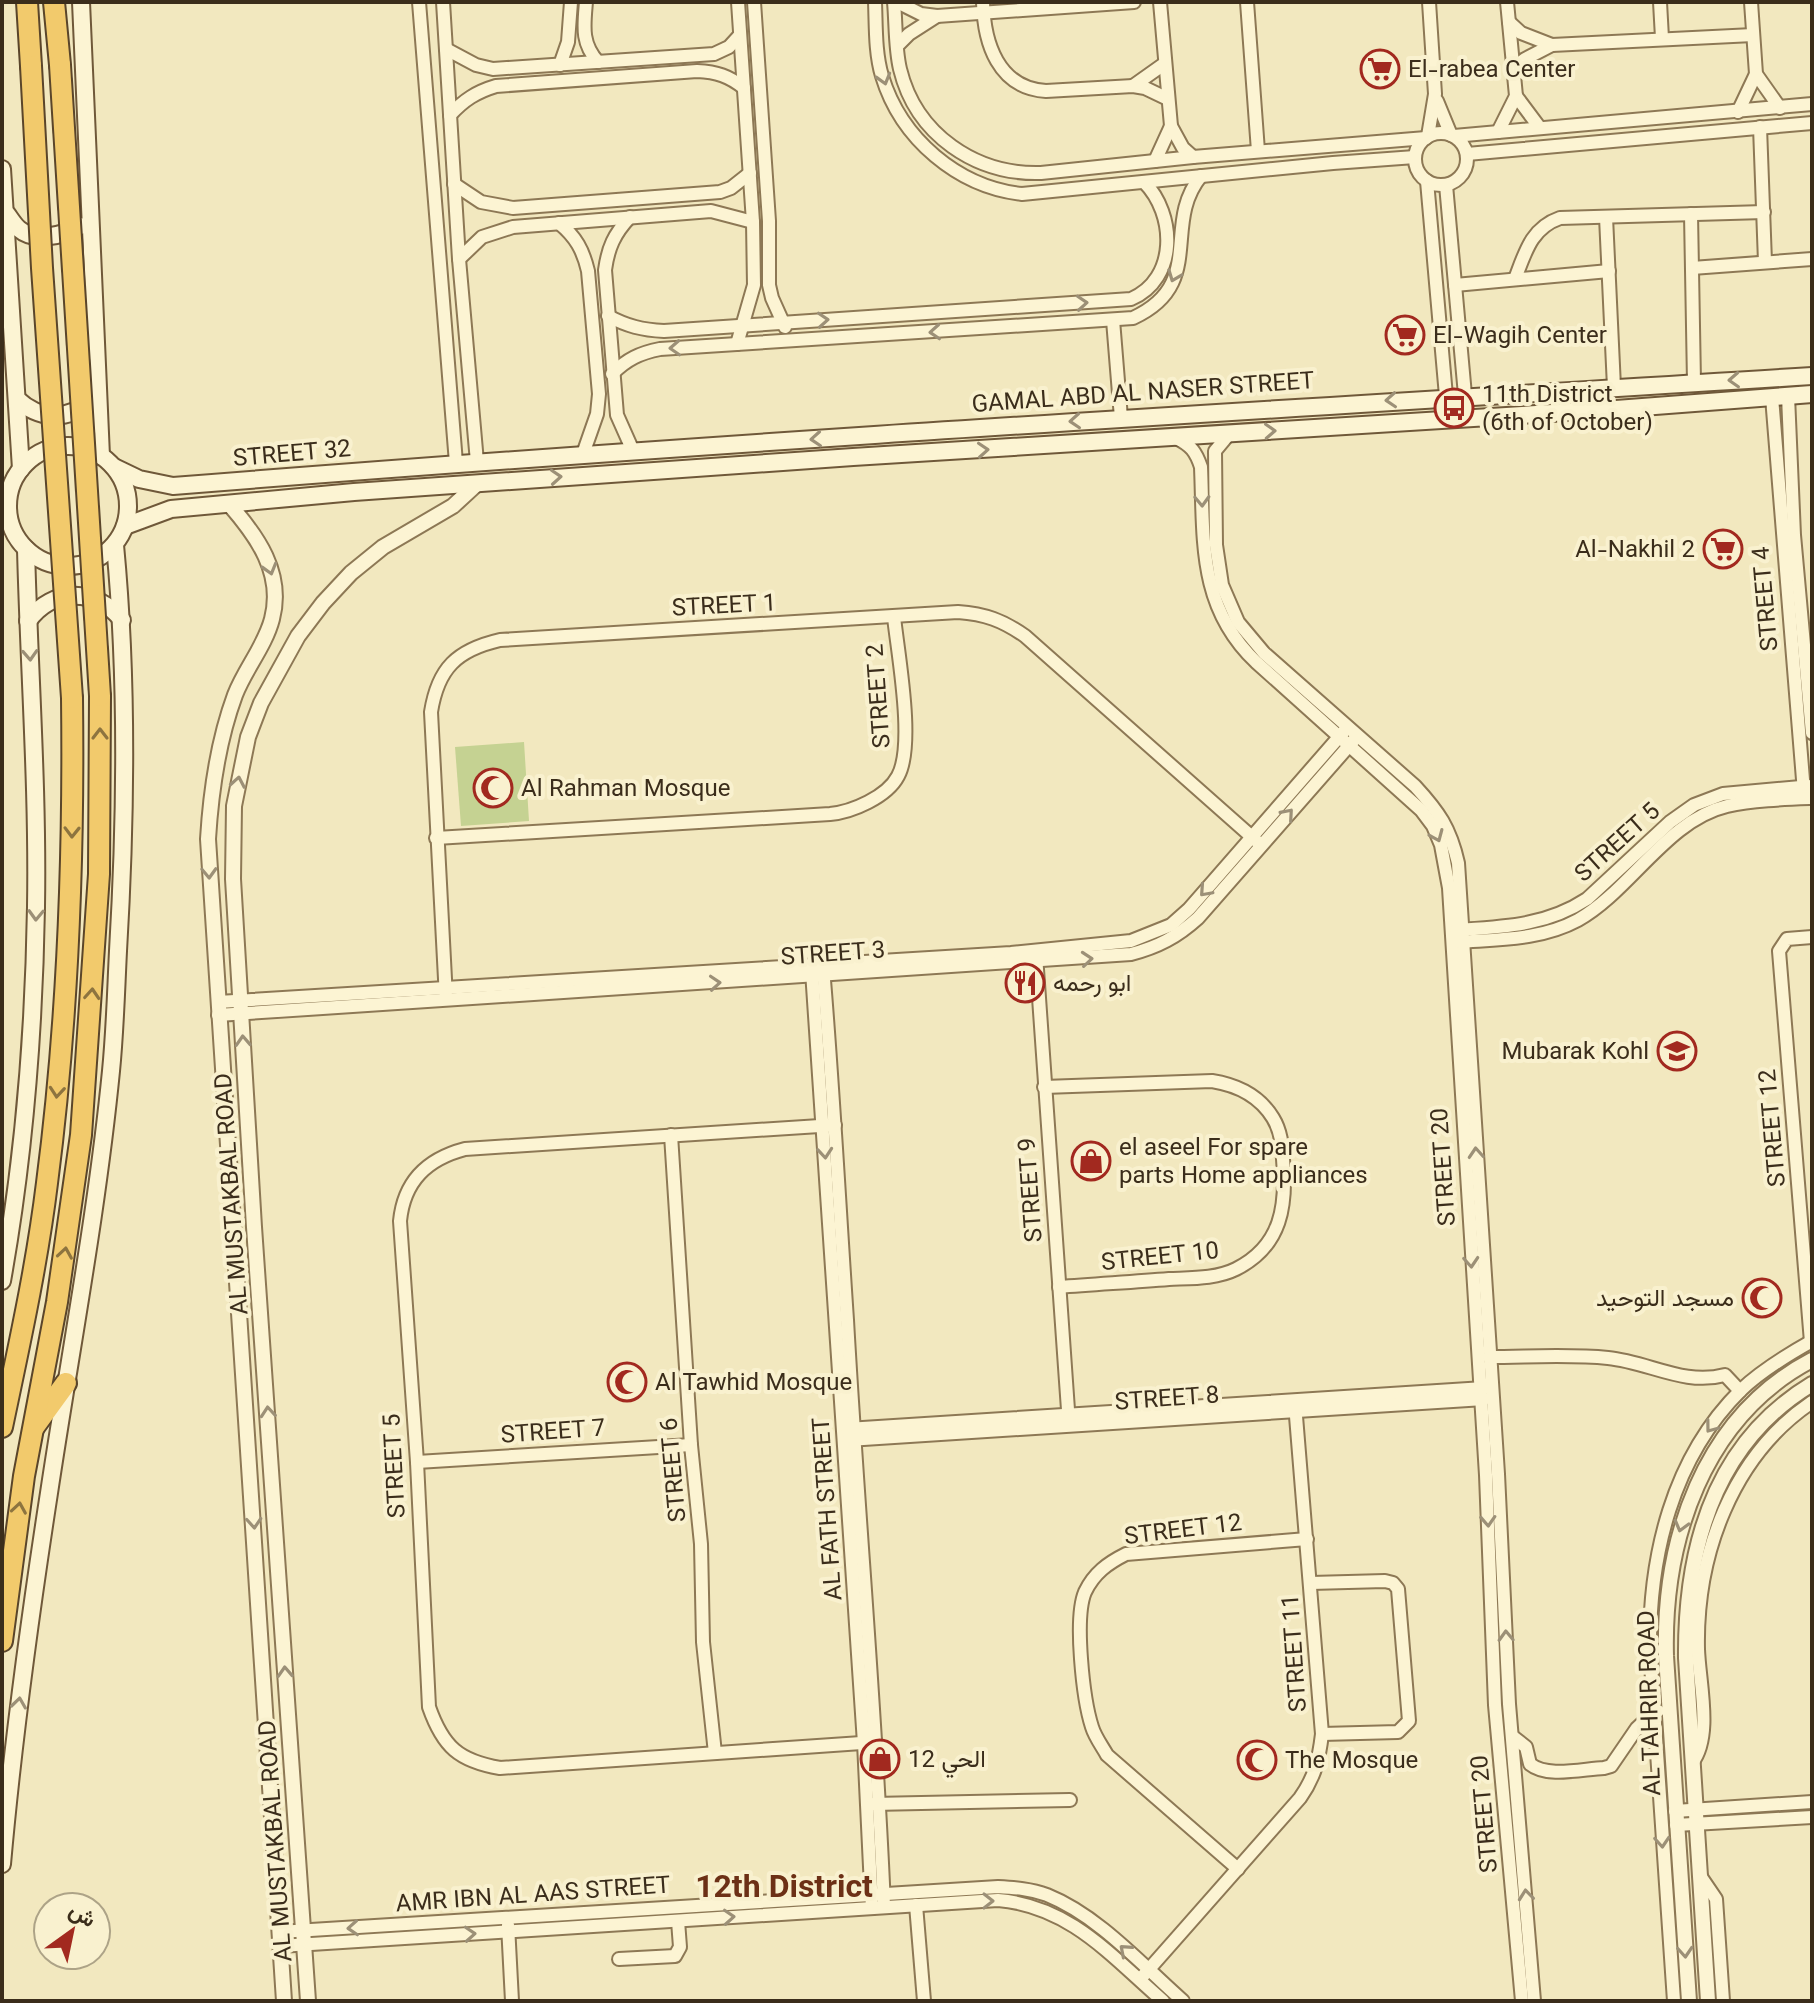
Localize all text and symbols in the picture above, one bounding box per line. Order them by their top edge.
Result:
supermarket icon: El-rabea Center [1359,48,1401,90]
place label: El-rabea Center [1408,52,1575,90]
one-way arrow [875,72,891,86]
one-way arrow [1167,268,1184,282]
one-way arrow [1076,295,1089,312]
one-way arrow [817,312,830,329]
supermarket icon: El-Wagih Center [1384,314,1426,356]
place label: El-Wagih Center [1433,318,1607,356]
one-way arrow [928,323,941,340]
one-way arrow [668,339,681,356]
street label: GAMAL ABD AL NASER STREET [971,363,1316,425]
one-way arrow [1727,371,1740,388]
place label: 11th District (6th of October) [1482,377,1653,443]
bus stop icon: 11th District (6th of October) [1433,387,1475,429]
one-way arrow [1384,391,1397,408]
one-way arrow [1068,412,1081,429]
one-way arrow [1264,422,1277,439]
one-way arrow [809,430,822,447]
street label: STREET 32 [232,431,353,479]
one-way arrow [977,442,990,459]
one-way arrow [550,469,563,486]
one-way arrow [1194,495,1211,508]
supermarket icon: Al-Nakhil 2 [1702,528,1744,570]
place label: Al-Nakhil 2 [1575,532,1695,570]
street label: STREET 4 [1744,545,1790,653]
one-way arrow [261,562,277,576]
street label: STREET 1 [671,585,777,629]
street label: STREET 2 [857,642,903,749]
one-way arrow [21,649,38,662]
one-way arrow [91,727,109,740]
mosque icon: Al Rahman Mosque [472,767,514,809]
place label: Al Rahman Mosque [521,771,730,809]
one-way arrow [229,775,246,789]
street label: STREET 5 [1567,794,1670,893]
one-way arrow [1279,809,1293,824]
one-way arrow [64,826,81,839]
one-way arrow [1427,828,1443,843]
one-way arrow [201,867,218,880]
one-way arrow [1200,882,1215,897]
one-way arrow [27,909,44,922]
street label: STREET 3 [780,932,887,978]
one-way arrow [1081,950,1094,967]
restaurant icon: ابو رحمه [1004,962,1046,1004]
place label: ابو رحمه [1053,966,1131,1004]
one-way arrow [709,975,722,992]
one-way arrow [84,987,101,1000]
school or university icon: Mubarak Kohl [1656,1030,1698,1072]
one-way arrow [235,1034,252,1047]
place label: Mubarak Kohl [1501,1034,1649,1072]
street label: STREET 12 [1750,1067,1798,1188]
street label: AL MUSTAKBAL ROAD [206,1072,260,1316]
one-way arrow [49,1086,66,1099]
street label: STREET 20 [1422,1107,1468,1227]
place label: el aseel For spare parts Home appliances [1119,1130,1368,1196]
street label: STREET 9 [1009,1136,1055,1243]
shop icon: el aseel For spare parts Home appliances [1070,1140,1112,1182]
one-way arrow [1468,1146,1485,1159]
one-way arrow [817,1147,834,1160]
street label: STREET 10 [1099,1233,1221,1283]
one-way arrow [56,1246,73,1260]
one-way arrow [1462,1256,1479,1269]
mosque icon: مسجد التوحيد [1741,1277,1783,1319]
place label: مسجد التوحيد [1596,1281,1734,1319]
mosque icon: Al Tawhid Mosque [606,1361,648,1403]
place label: Al Tawhid Mosque [655,1365,852,1403]
street label: STREET 8 [1114,1377,1221,1423]
one-way arrow [260,1405,277,1418]
street label: STREET 7 [500,1410,607,1456]
street label: STREET 5 [374,1413,418,1519]
street label: STREET 6 [652,1416,698,1524]
street label: AL FATH STREET [804,1416,854,1602]
one-way arrow [1707,1418,1721,1433]
one-way arrow [9,1502,26,1515]
street label: STREET 12 [1122,1505,1244,1557]
one-way arrow [1479,1515,1496,1528]
one-way arrow [245,1517,262,1530]
one-way arrow [1673,1519,1690,1533]
street label: STREET 11 [1273,1593,1319,1713]
street label: AL TAHRIR ROAD [1629,1609,1673,1796]
one-way arrow [1498,1629,1515,1642]
one-way arrow [277,1665,294,1678]
one-way arrow [10,1696,27,1710]
street label: AL MUSTAKBAL ROAD [250,1719,304,1963]
shop icon: الحي 12 [859,1738,901,1780]
mosque icon: The Mosque [1236,1739,1278,1781]
place label: الحي 12 [908,1742,986,1780]
place label: The Mosque [1285,1743,1418,1781]
street label: STREET 20 [1462,1753,1510,1874]
one-way arrow [1653,1836,1670,1849]
district label: 12th District [695,1864,873,1914]
street label: AMR IBN AL AAS STREET [395,1867,672,1925]
one-way arrow [1517,1888,1534,1901]
north arrow [32,1891,112,1971]
one-way arrow [982,1892,995,1910]
text: ش [61,1894,102,1938]
one-way arrow [723,1909,736,1926]
one-way arrow [346,1919,359,1936]
one-way arrow [464,1926,477,1943]
one-way arrow [1119,1945,1134,1959]
one-way arrow [1676,1946,1693,1959]

